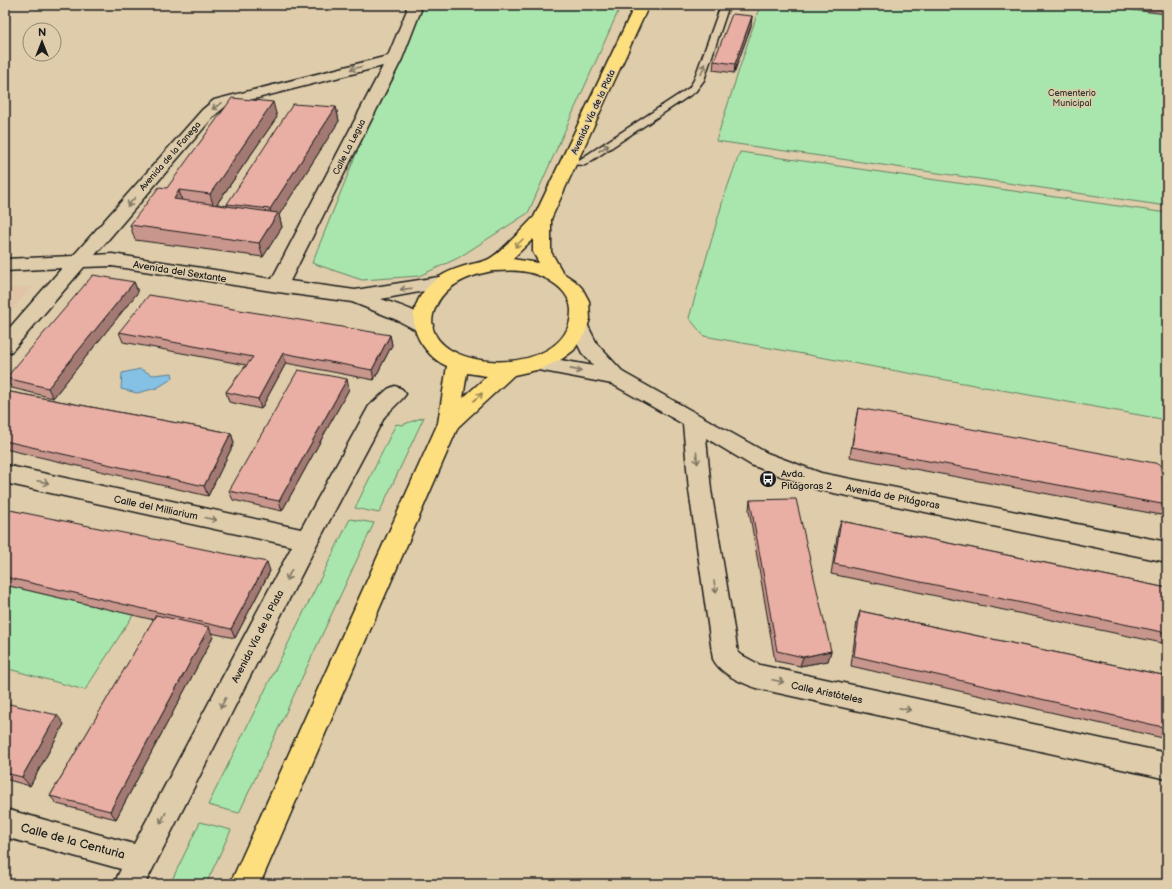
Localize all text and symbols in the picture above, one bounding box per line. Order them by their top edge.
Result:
north arrow [22,22,62,62]
text: N [38,26,46,39]
one-way arrow [700,63,708,75]
one-way arrow [350,65,363,73]
street label: Avenida Vía de la Plata [569,68,618,156]
park label: Cementerio Municipal [1048,88,1096,109]
one-way arrow [212,101,223,110]
street label: Calle La Legua [331,117,368,177]
street label: Avenida de la Fanega [137,120,203,193]
one-way arrow [598,144,609,152]
one-way arrow [126,197,135,207]
one-way arrow [514,238,524,248]
street label: Avenida del Sextante [132,259,227,285]
one-way arrow [400,285,413,293]
one-way arrow [569,366,582,374]
one-way arrow [472,392,483,401]
one-way arrow [693,451,701,464]
place label: Avda. Pitágoras 2 [781,468,832,492]
bus stop icon: Avda. Pitágoras 2 [758,469,778,489]
one-way arrow [36,479,49,487]
street label: Avenida de Pitágoras [845,482,941,512]
street label: Calle del Milliarium [113,493,199,523]
one-way arrow [204,515,217,523]
one-way arrow [285,569,292,581]
one-way arrow [711,580,719,593]
street label: Avenida Vía de la Plata [229,588,287,685]
one-way arrow [771,678,784,686]
street label: Calle Aristóteles [790,680,864,706]
one-way arrow [218,697,226,709]
one-way arrow [898,705,911,713]
one-way arrow [158,812,166,824]
street label: Calle de la Centuria [19,820,127,863]

